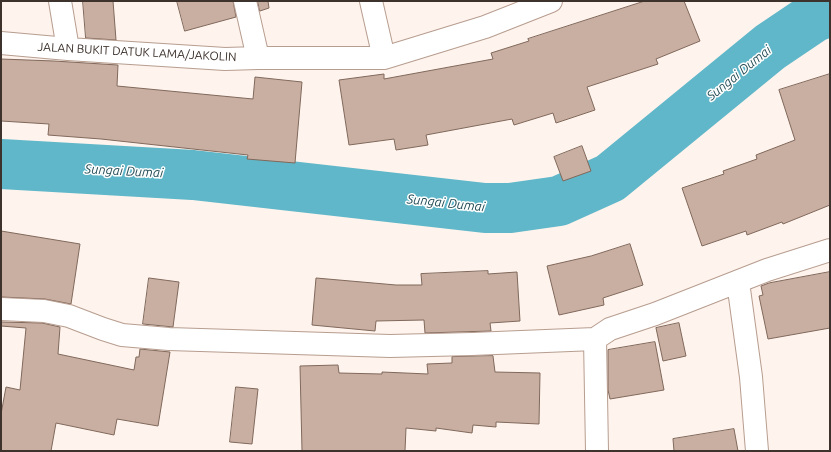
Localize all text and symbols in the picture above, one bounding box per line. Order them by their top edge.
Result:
street label: JALAN BUKIT DATUK LAMA/JAKOLIN [37,40,237,64]
water label: Sungai Dumai [704,42,774,104]
water label: Sungai Dumai [84,161,164,181]
water label: Sungai Dumai [406,191,486,215]

